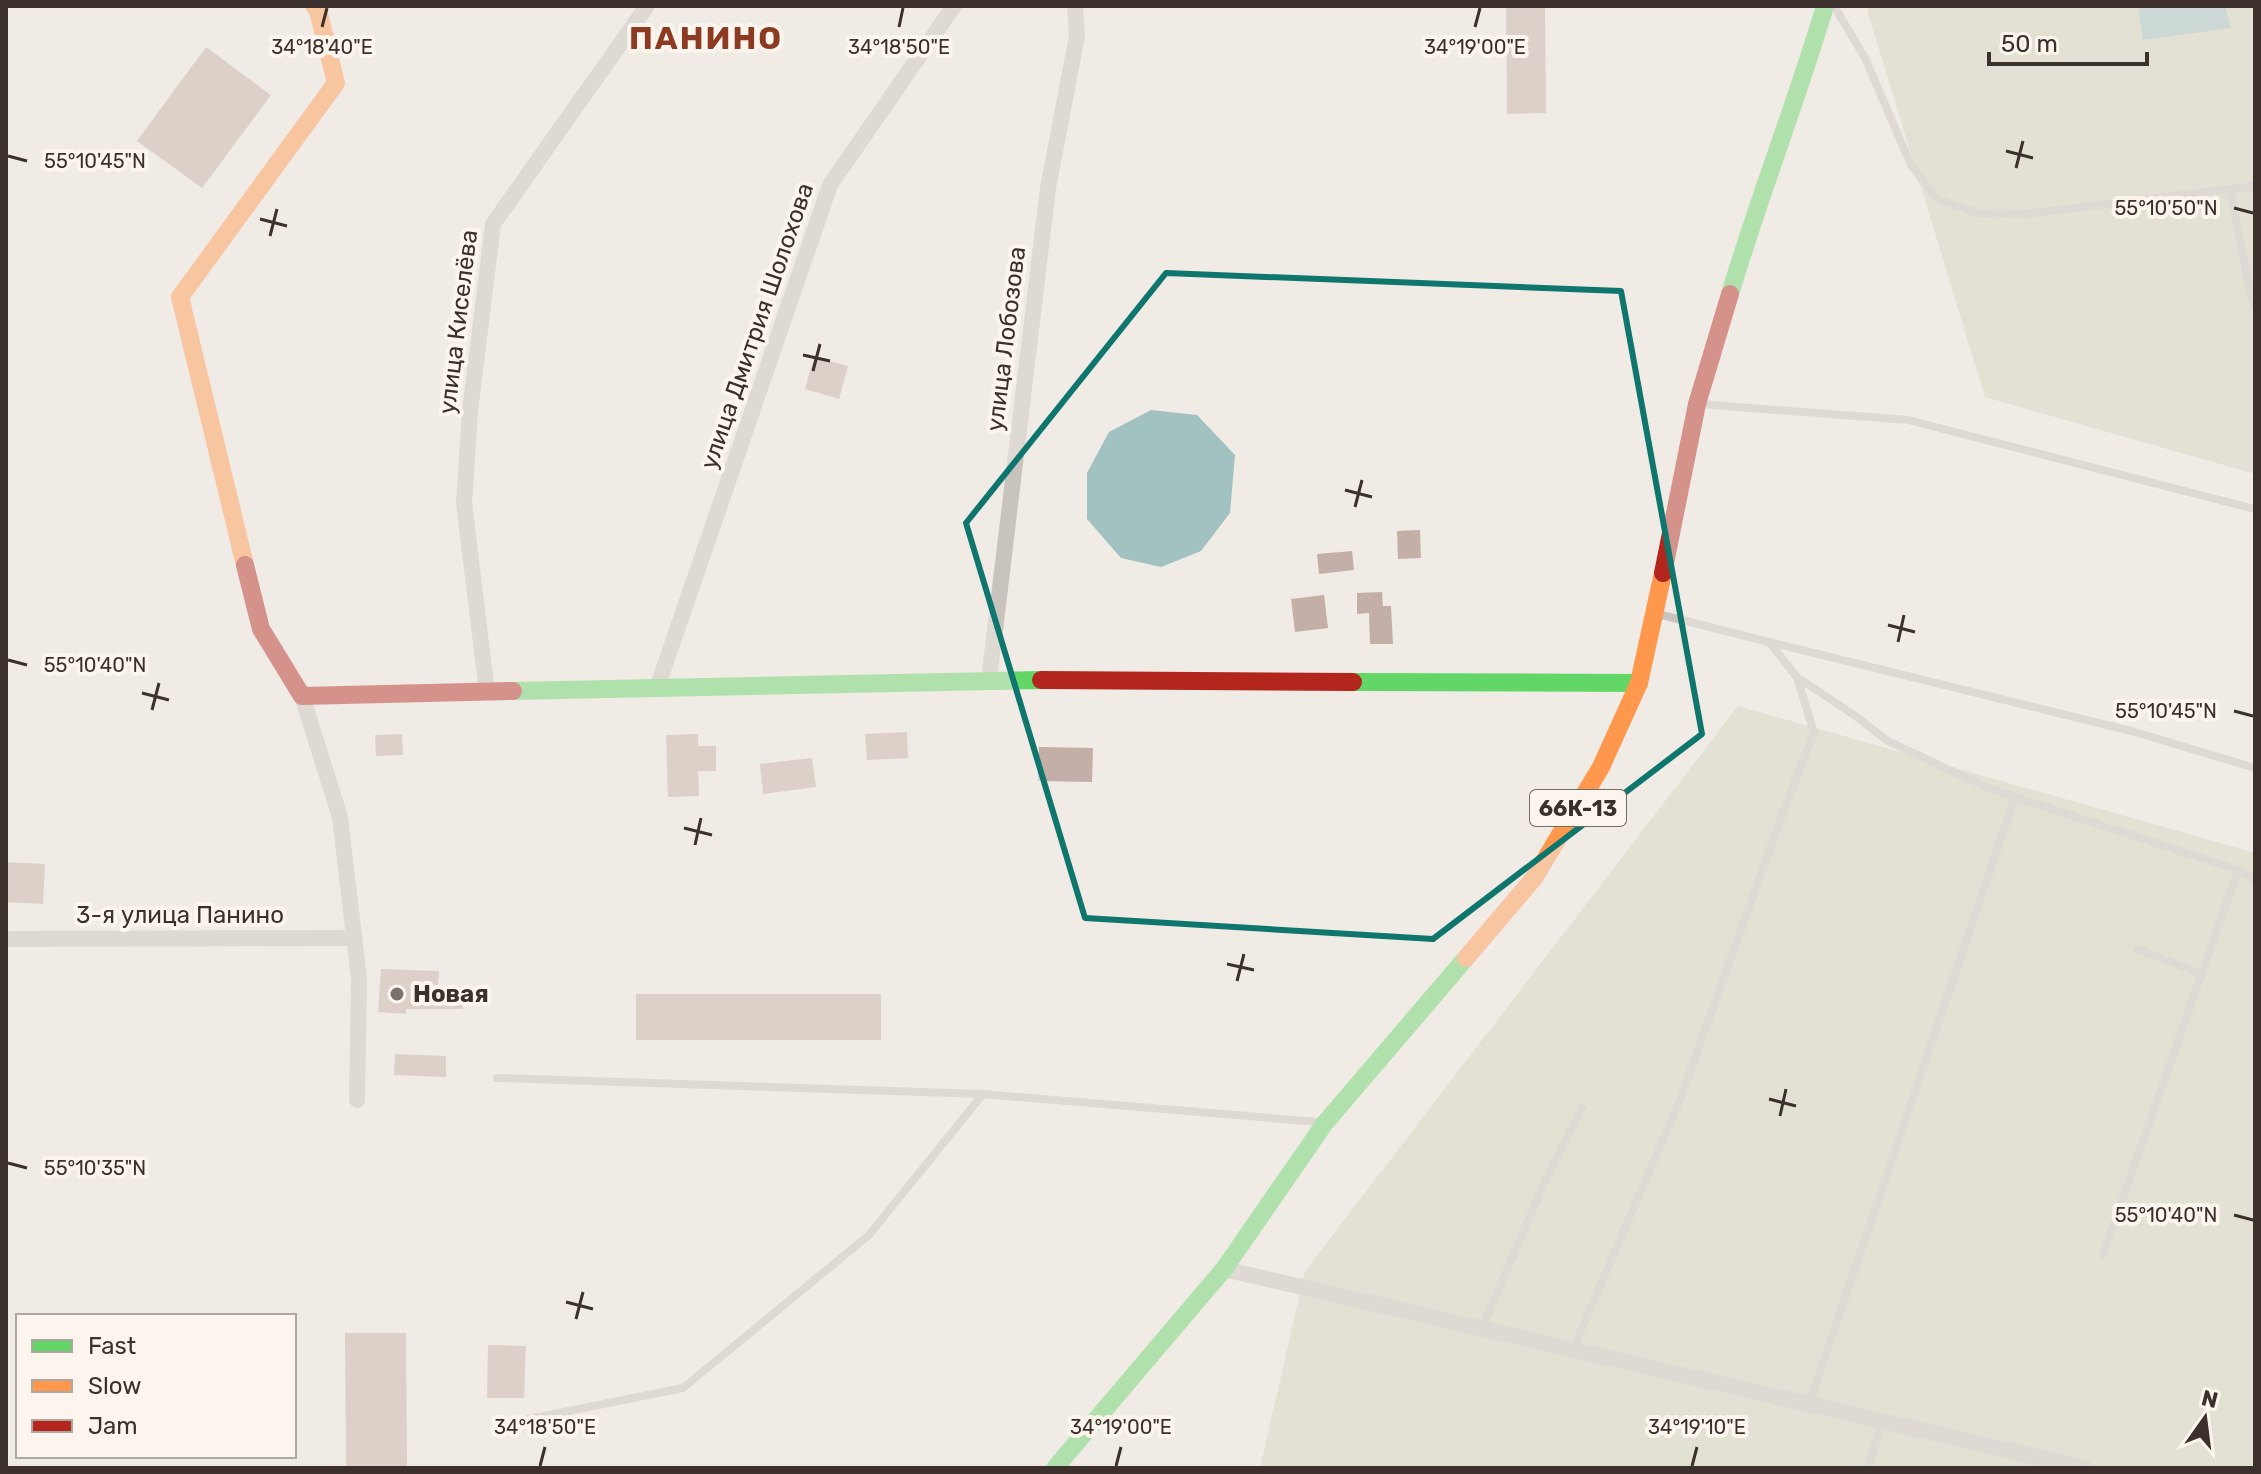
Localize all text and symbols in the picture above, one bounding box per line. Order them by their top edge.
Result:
scale bar [1989,16,2147,66]
district label: ПАНИНО [629,19,783,57]
text: 50 m [2001,30,2058,58]
text: 34°18'40"E [271,35,373,59]
text: 34°18'50"E [848,35,950,59]
text: 34°19'00"E [1424,35,1526,59]
text: 55°10'45"N [44,149,146,173]
street label: улица Дмитрия Шолохова [695,179,819,473]
text: 55°10'50"N [2114,196,2218,220]
street label: улица Киселёва [433,228,483,416]
street label: улица Лобозова [981,245,1031,433]
text: 55°10'40"N [44,653,146,677]
text: 55°10'45"N [2115,699,2217,723]
road number: 66К-13 [1530,790,1626,826]
street label: 3-я улица Панино [76,901,284,929]
place label: Новая [413,980,489,1008]
marker: Новая [388,985,406,1003]
text: 55°10'35"N [44,1156,146,1180]
text: 55°10'40"N [2115,1203,2217,1227]
legend [16,1314,296,1458]
text: Fast [88,1332,136,1360]
text: Slow [88,1372,141,1400]
north arrow [2165,1378,2245,1458]
text: N [2199,1384,2221,1414]
text: Jam [88,1412,138,1440]
text: 34°18'50"E [494,1415,596,1439]
text: 34°19'00"E [1070,1415,1172,1439]
text: 34°19'10"E [1648,1415,1746,1439]

